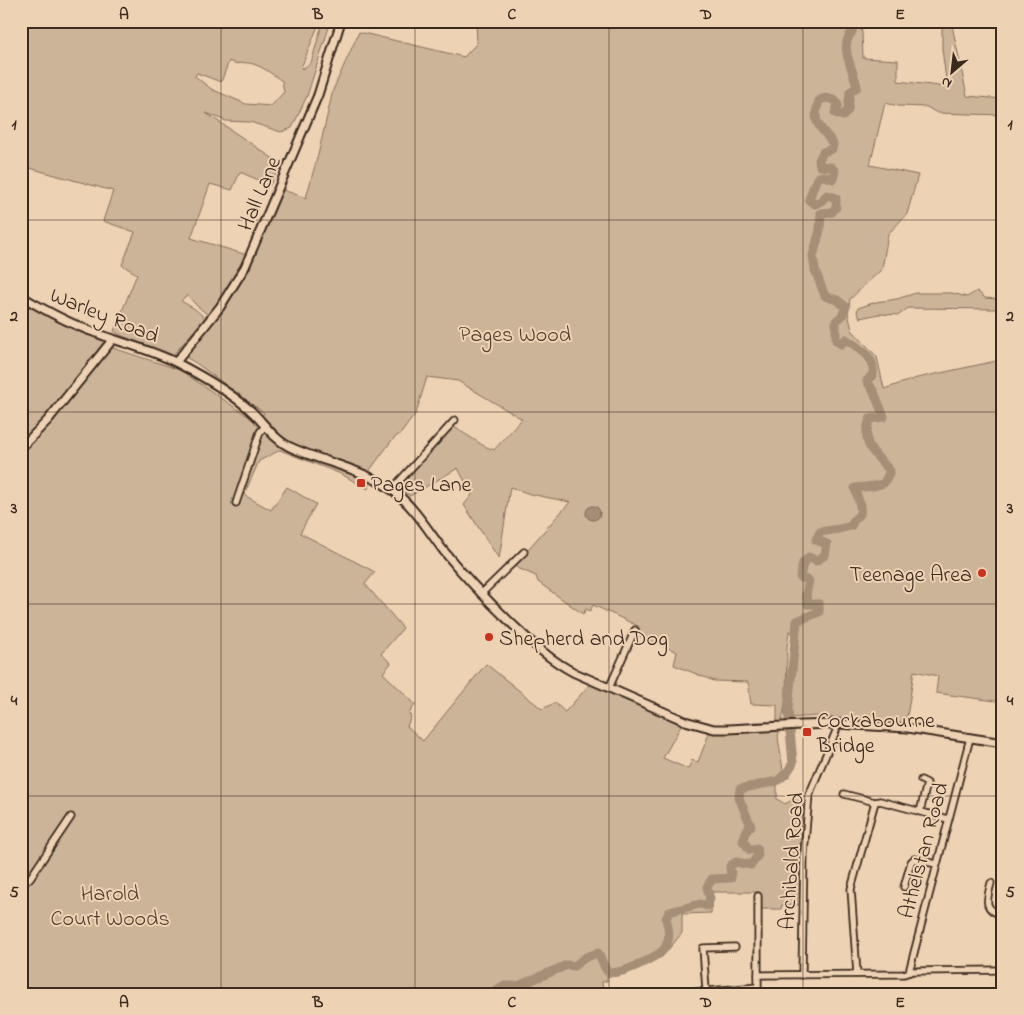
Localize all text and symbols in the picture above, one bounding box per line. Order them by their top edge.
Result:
text: A [119,3,129,27]
text: B [312,3,324,27]
text: C [508,3,517,27]
text: D [699,3,712,27]
text: E [895,3,905,27]
north arrow [926,48,976,98]
text: N [937,71,956,94]
text: 1 [11,113,17,137]
text: 1 [1007,113,1013,137]
street label: Hall Lane [231,152,291,236]
street label: Warley Road [44,280,163,354]
text: 2 [9,305,18,329]
text: 2 [1005,305,1014,329]
park label: Pages Wood [459,320,571,353]
place label: Pages Lane [371,470,472,503]
marker: Pages Lane [355,477,367,489]
text: 3 [10,497,18,521]
text: 3 [1006,497,1014,521]
place label: Teenage Area [850,560,972,593]
marker: Teenage Area [976,567,988,579]
place label: Shepherd and Dog [499,624,668,657]
marker: Shepherd and Dog [483,631,495,643]
text: 4 [10,689,18,713]
text: 4 [1006,689,1014,713]
place label: Cockabourne Bridge [816,706,935,764]
marker: Cockabourne Bridge [801,726,813,738]
street label: Athelstan Road [891,779,958,922]
street label: Archibald Road [772,792,814,931]
park label: Harold Court Woods [50,879,170,936]
text: 5 [9,881,19,905]
text: 5 [1005,881,1015,905]
text: A [119,991,129,1015]
text: B [312,991,324,1015]
text: C [508,991,517,1015]
text: D [699,991,712,1015]
text: E [895,991,905,1015]

